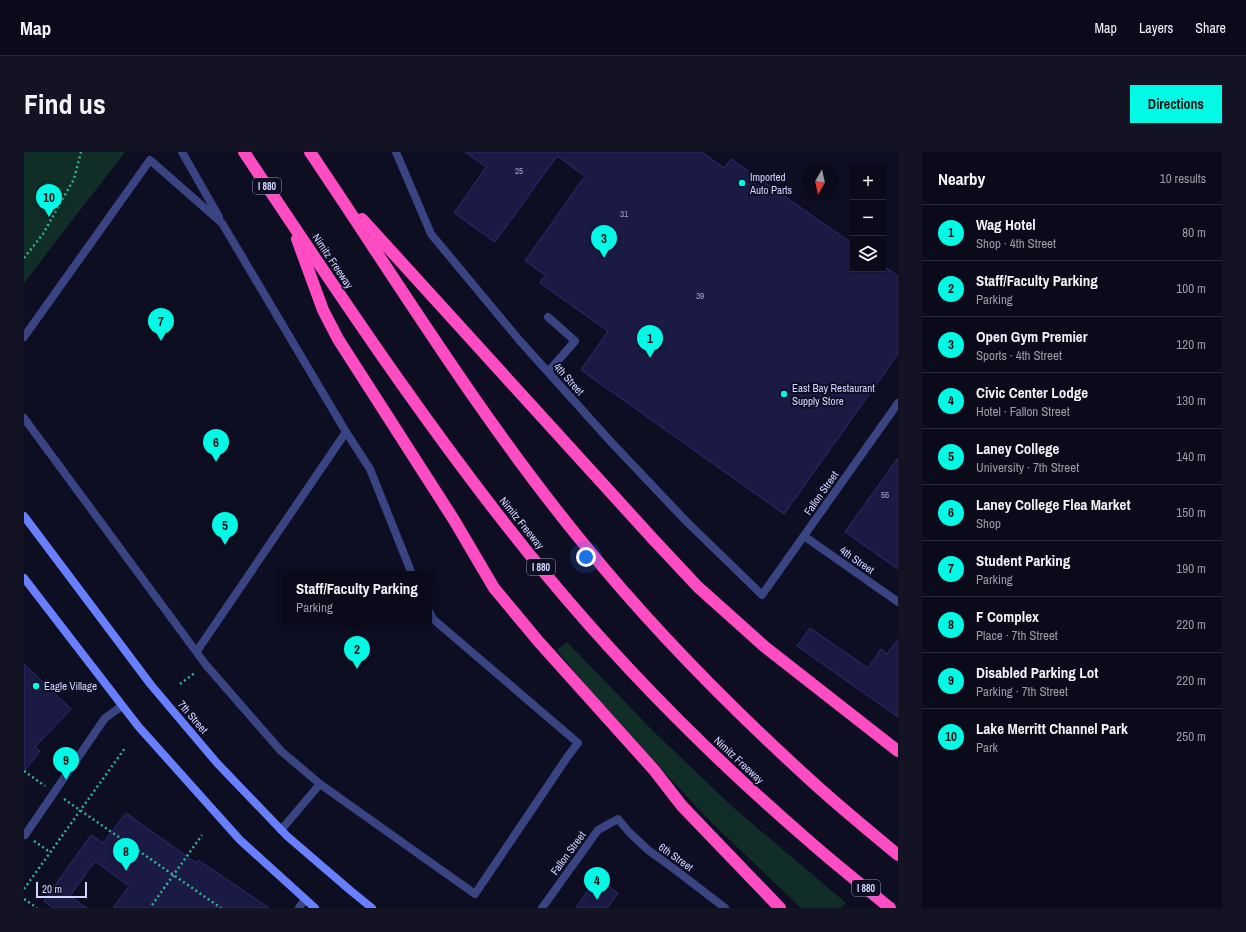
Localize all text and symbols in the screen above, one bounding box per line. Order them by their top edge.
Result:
text: Map [20,15,51,41]
text: Map [1095,19,1117,37]
text: Layers [1139,19,1173,37]
text: Share [1195,19,1226,37]
text: Find us [24,85,106,123]
button: Directions [1130,85,1222,123]
north arrow [802,164,838,200]
map controls [850,164,886,272]
button: + [850,164,886,200]
house number: 25 [515,165,523,177]
text: Nearby [938,167,985,190]
place label: Imported Auto Parts [749,170,793,197]
text: 10 results [1160,170,1206,187]
road number: I 880 [253,178,281,194]
marker: Imported Auto Parts [737,178,747,188]
pin: 10 [36,184,62,217]
button: − [850,200,886,236]
house number: 31 [620,208,628,220]
text: Wag Hotel [976,214,1036,235]
text: 1 [948,224,954,241]
text: 80 m [1182,224,1206,241]
pin: 3 [591,225,617,258]
street label: Nimitz Freeway [310,231,357,291]
text: Shop · 4th Street [976,235,1056,252]
button: layers [850,236,886,272]
text: Staff/Faculty Parking [976,270,1098,291]
text: 2 [948,280,954,297]
text: 100 m [1176,280,1206,297]
house number: 39 [696,290,704,302]
text: Parking [976,291,1013,308]
pin: 7 [148,308,174,341]
pin: 1 [637,325,663,358]
text: Open Gym Premier [976,326,1087,347]
text: 3 [948,336,954,353]
text: 120 m [1176,336,1206,353]
text: Sports · 4th Street [976,347,1062,364]
street label: 4th Street [551,360,588,399]
place label: East Bay Restaurant Supply Store [792,381,875,408]
text: Civic Center Lodge [976,382,1088,403]
marker: East Bay Restaurant Supply Store [779,389,789,399]
text: 4 [948,392,954,409]
text: 130 m [1176,392,1206,409]
text: Hotel · Fallon Street [976,403,1070,420]
pin: 6 [203,429,229,462]
text: Laney College [976,438,1059,459]
text: 5 [948,448,954,465]
text: 140 m [1176,448,1206,465]
text: University · 7th Street [976,459,1079,476]
street label: Fallon Street [801,468,842,518]
house number: 55 [881,489,889,501]
street label: Nimitz Freeway [497,494,548,552]
text: Laney College Flea Market [976,494,1131,515]
text: 6 [948,504,954,521]
text: 150 m [1176,504,1206,521]
pin: 5 [212,512,238,545]
text: Shop [976,515,1001,532]
street label: 4th Street [837,543,877,577]
your location [576,547,596,567]
text: Student Parking [976,550,1070,571]
road number: I 880 [527,559,555,575]
text: 7 [948,560,954,577]
text: 190 m [1176,560,1206,577]
popup [282,571,432,623]
text: Parking [976,571,1013,588]
text: Staff/Faculty Parking [296,578,418,599]
text: Parking [296,599,333,616]
text: F Complex [976,606,1039,627]
text: 8 [948,616,954,633]
text: 220 m [1176,616,1206,633]
text: Place · 7th Street [976,627,1058,644]
pin: 2 [344,636,370,669]
text: Disabled Parking Lot [976,662,1098,683]
text: 9 [948,672,954,689]
text: 220 m [1176,672,1206,689]
place label: Eagle Village [44,679,97,693]
marker: Eagle Village [31,681,41,691]
text: Parking · 7th Street [976,683,1068,700]
street label: 7th Street [175,698,211,737]
text: Lake Merritt Channel Park [976,718,1128,739]
text: 10 [945,728,957,745]
text: 250 m [1176,728,1206,745]
street label: Nimitz Freeway [711,733,767,787]
text: Park [976,739,998,756]
pin: 9 [53,747,79,780]
street label: Fallon Street [547,828,589,878]
pin: 8 [113,838,139,871]
street label: 6th Street [656,840,696,874]
pin: 4 [584,867,610,900]
scale bar [36,880,87,899]
road number: I 880 [852,880,880,896]
text: 20 m [42,882,62,896]

